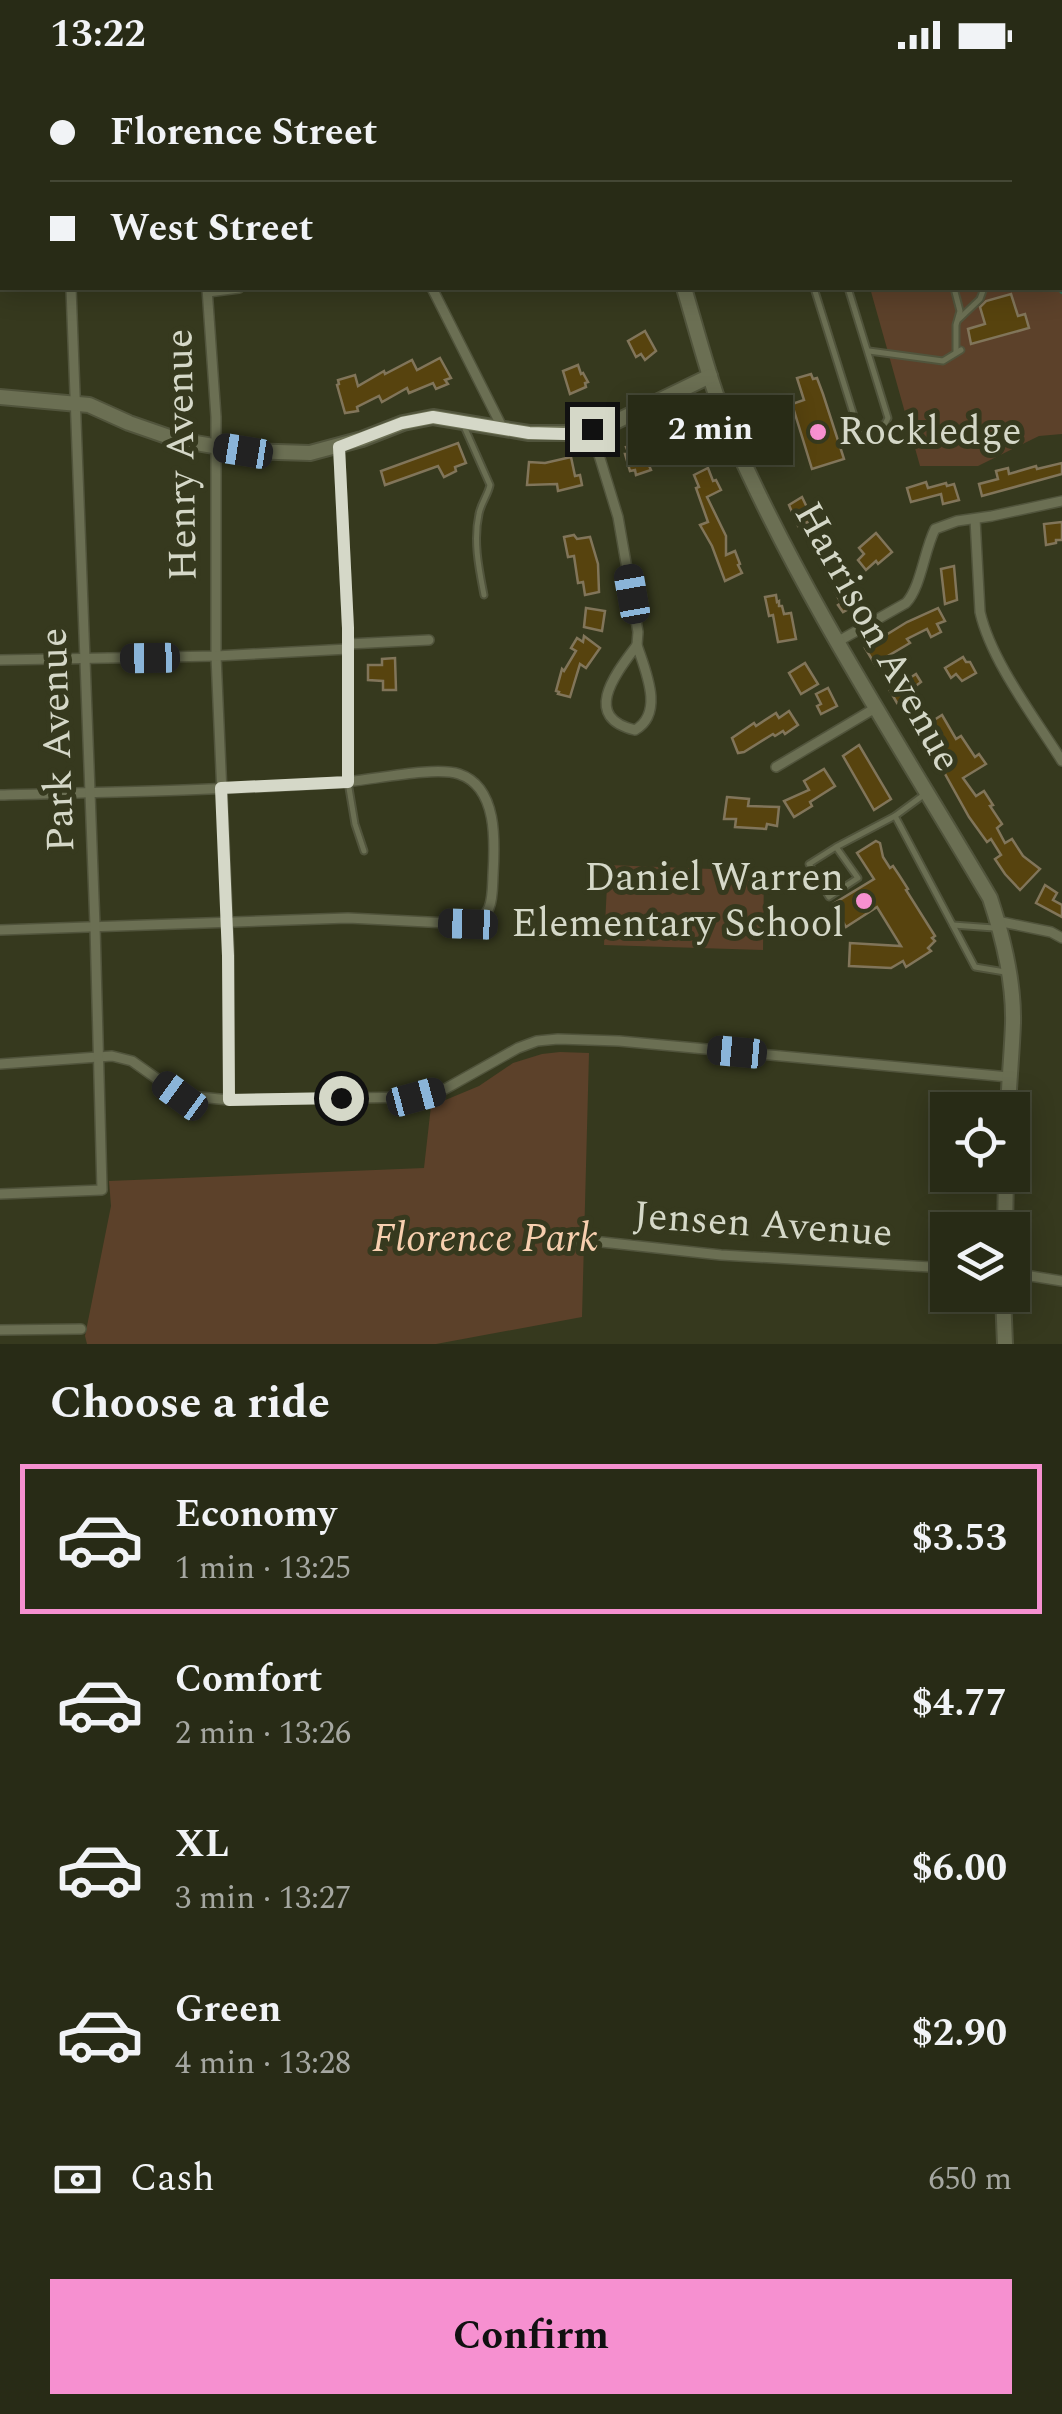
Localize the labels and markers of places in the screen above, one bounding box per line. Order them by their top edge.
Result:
place label: Rockledge [838,402,1022,463]
marker: Rockledge [807,421,829,443]
place label: Daniel Warren Elementary School [511,848,844,955]
marker: Daniel Warren Elementary School [853,890,875,912]

